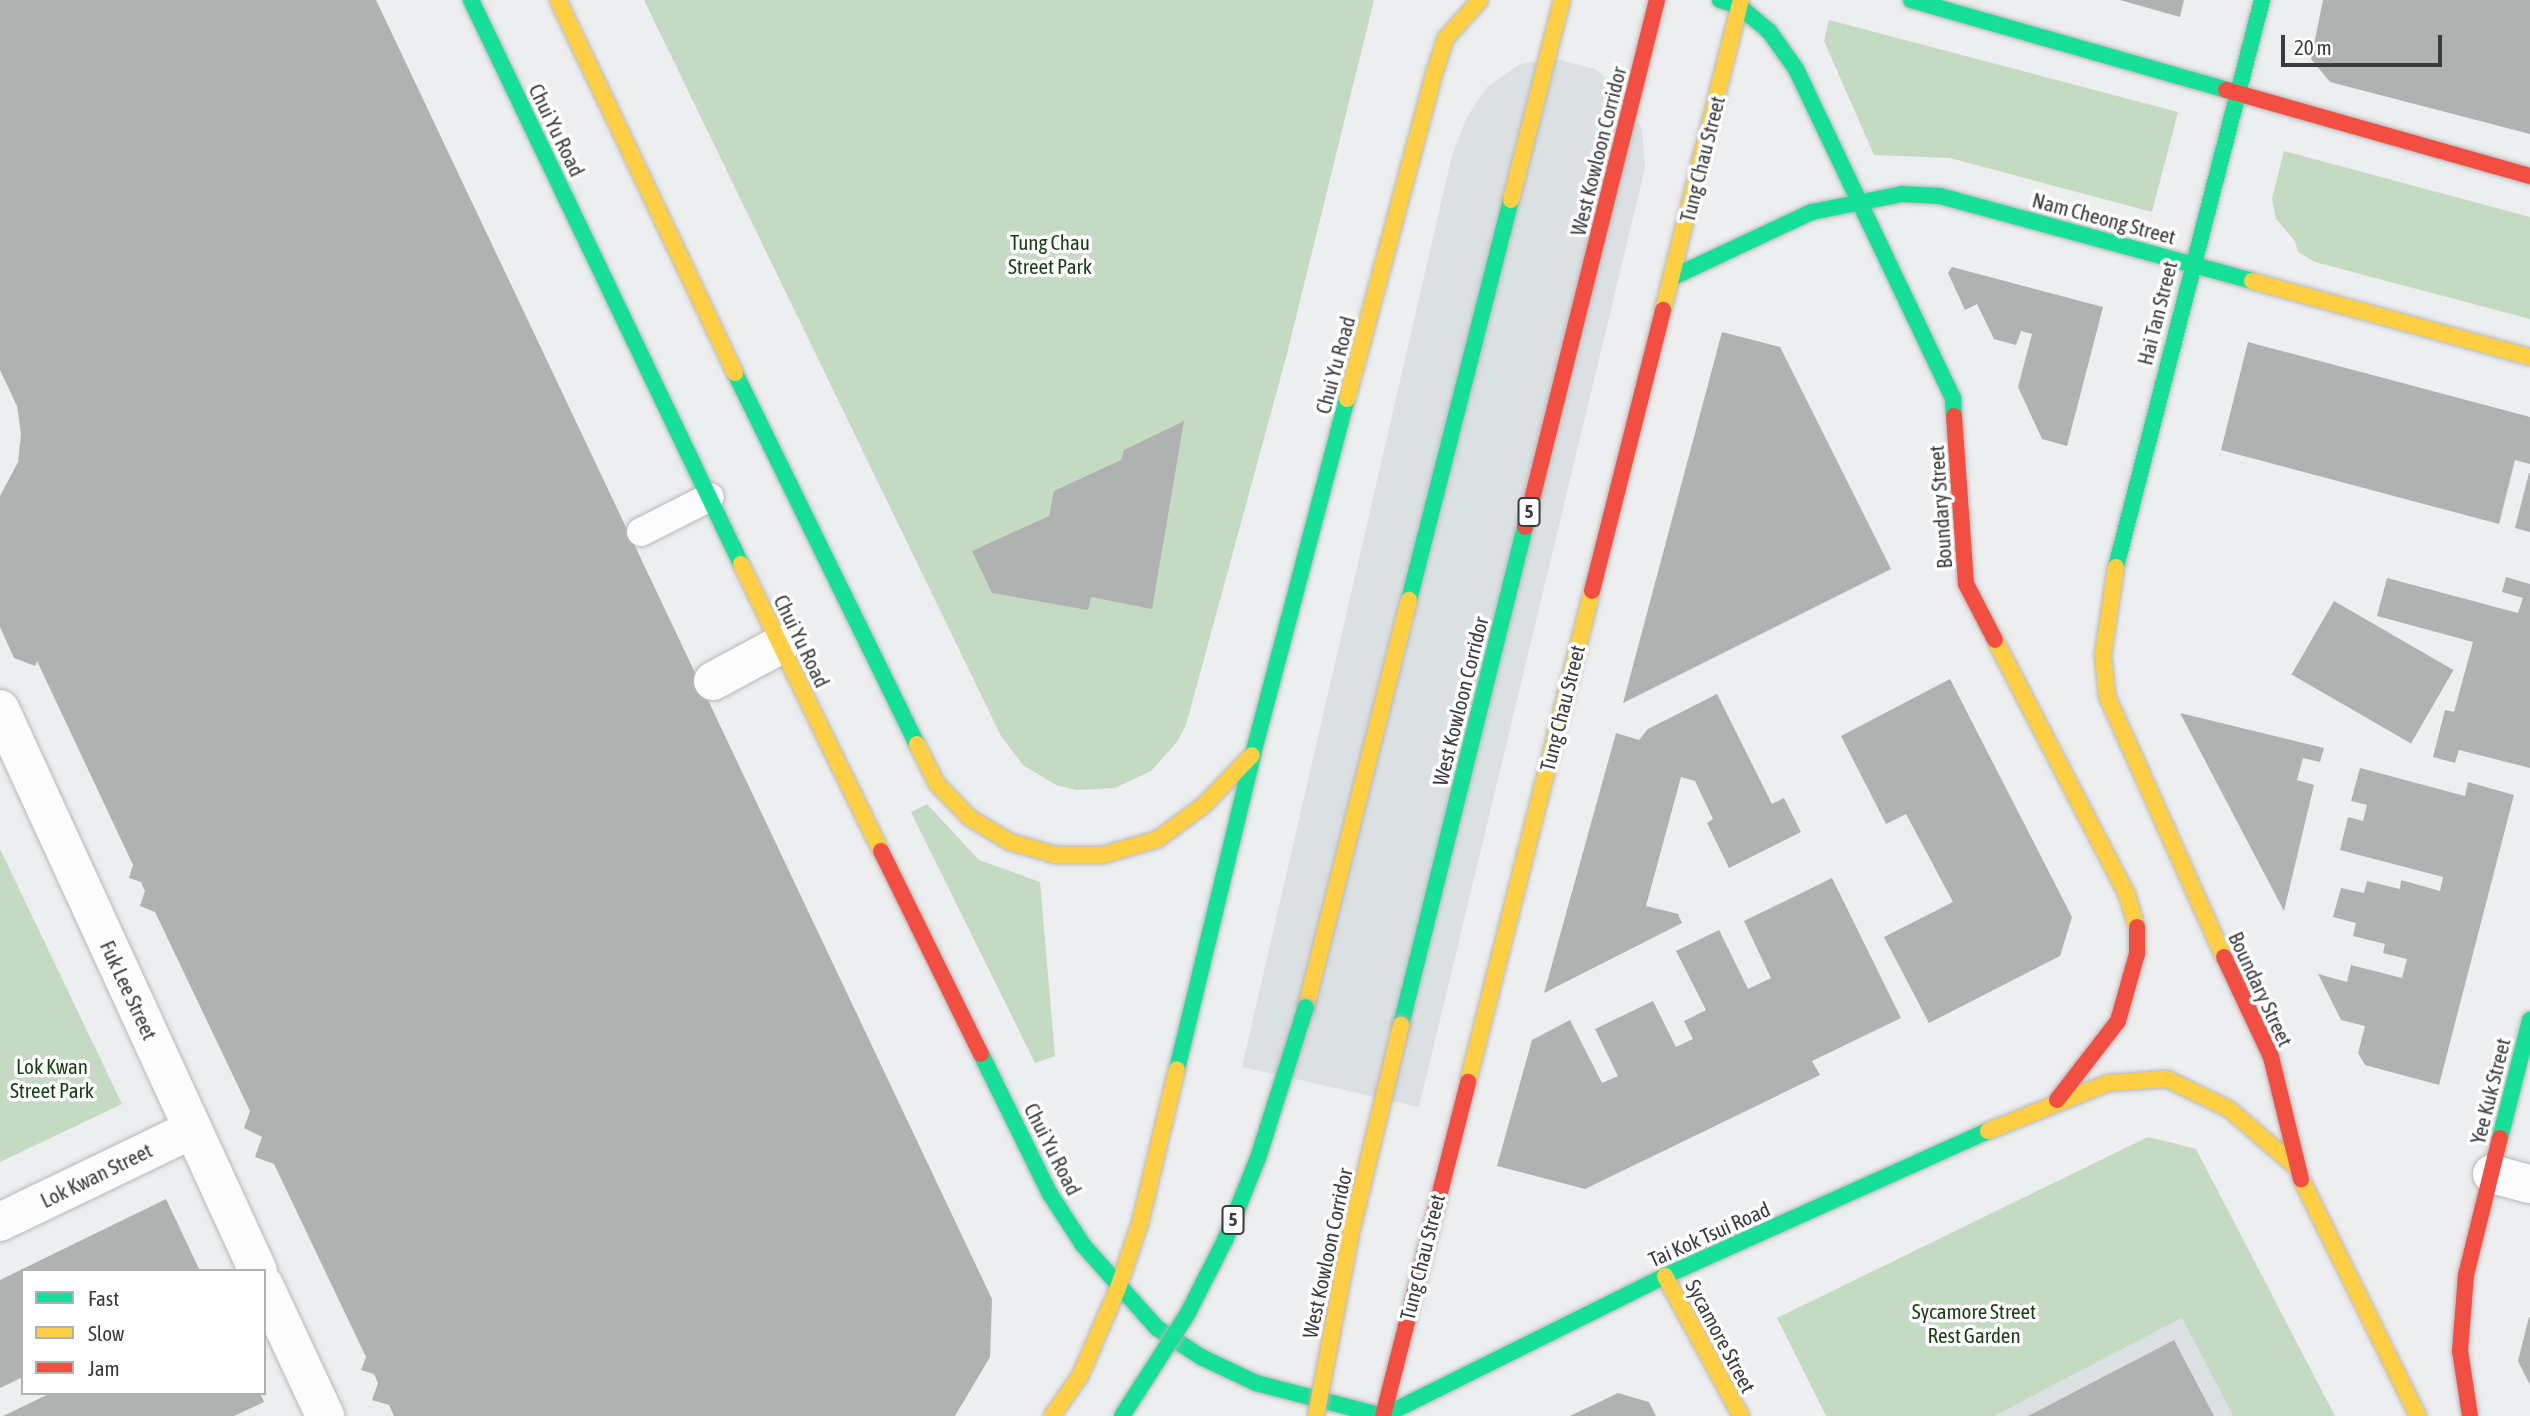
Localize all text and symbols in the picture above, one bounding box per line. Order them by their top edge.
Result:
scale bar [2285,21,2446,65]
text: 20 m [2294,35,2332,59]
street label: West Kowloon Corridor [1565,64,1631,238]
street label: Chui Yu Road [524,80,590,180]
street label: Tung Chau Street [1674,93,1730,225]
street label: Nam Cheong Street [2030,187,2178,249]
park label: Tung Chau Street Park [1008,229,1092,279]
street label: Hai Tan Street [2132,258,2182,368]
street label: Chui Yu Road [1310,313,1360,417]
street label: Boundary Street [1923,444,1957,570]
road number: 5 [1517,496,1541,527]
street label: Chui Yu Road [769,591,835,691]
street label: West Kowloon Corridor [1427,614,1493,788]
street label: Tung Chau Street [1534,642,1590,774]
street label: Boundary Street [2223,928,2299,1050]
street label: Fuk Lee Street [95,936,163,1044]
street label: Yee Kuk Street [2465,1035,2515,1147]
park label: Lok Kwan Street Park [10,1053,94,1103]
street label: Chui Yu Road [1019,1099,1087,1199]
street label: Lok Kwan Street [36,1137,156,1213]
street label: West Kowloon Corridor [1297,1166,1357,1340]
street label: Tung Chau Street [1394,1191,1450,1323]
street label: Tai Kok Tsui Road [1644,1196,1774,1272]
road number: 5 [1221,1204,1245,1236]
legend [21,1269,266,1395]
street label: Sycamore Street [1681,1275,1761,1397]
text: Fast [88,1286,119,1310]
park label: Sycamore Street Rest Garden [1912,1298,2036,1348]
text: Slow [88,1321,124,1345]
text: Jam [88,1356,120,1380]

